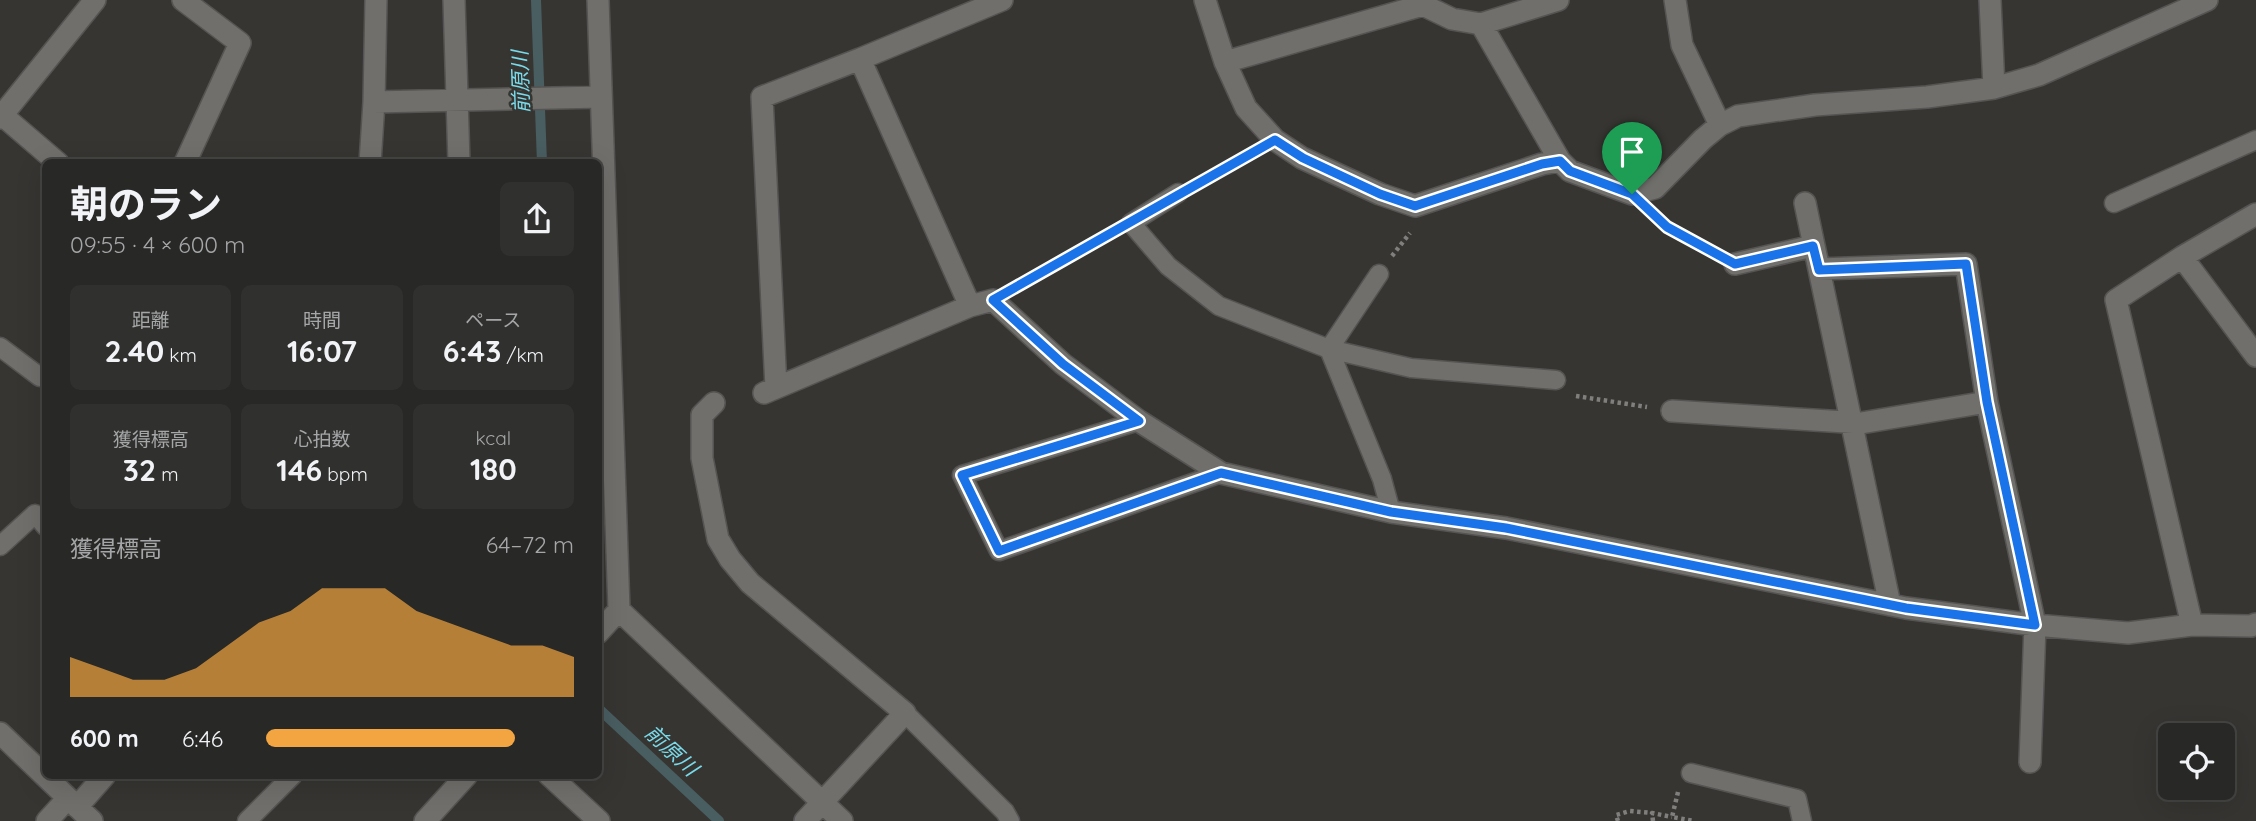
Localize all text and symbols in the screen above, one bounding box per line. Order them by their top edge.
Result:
water label: 前原川 [506,48,534,114]
pin [1602,122,1662,194]
icon: arrive [1613,133,1651,171]
text: 朝のラン [70,180,222,228]
button: share [500,182,574,256]
text: 09:55 · 4 × 600 m [70,230,245,259]
text: 距離 [132,308,170,332]
text: 時間 [303,308,341,332]
text: ペース [465,308,521,332]
text: 2.40 [104,332,164,370]
text: 16:07 [287,332,357,370]
text: 6:43 [443,332,501,370]
text: km [164,343,197,367]
text: /km [501,343,544,367]
text: kcal [476,426,511,450]
text: 獲得標高 [113,427,189,451]
text: 心拍数 [293,427,351,451]
text: 180 [470,450,517,488]
text: 32 [123,451,156,489]
text: 146 [276,451,322,489]
text: m [156,462,179,486]
text: bpm [322,462,368,486]
text: 64–72 m [486,530,574,559]
text: 獲得標高 [70,534,162,563]
water label: 前原川 [640,719,705,782]
map controls [2158,723,2235,800]
button: locate [2158,723,2235,800]
text: 600 m [70,724,139,753]
text: 6:46 [182,724,223,753]

